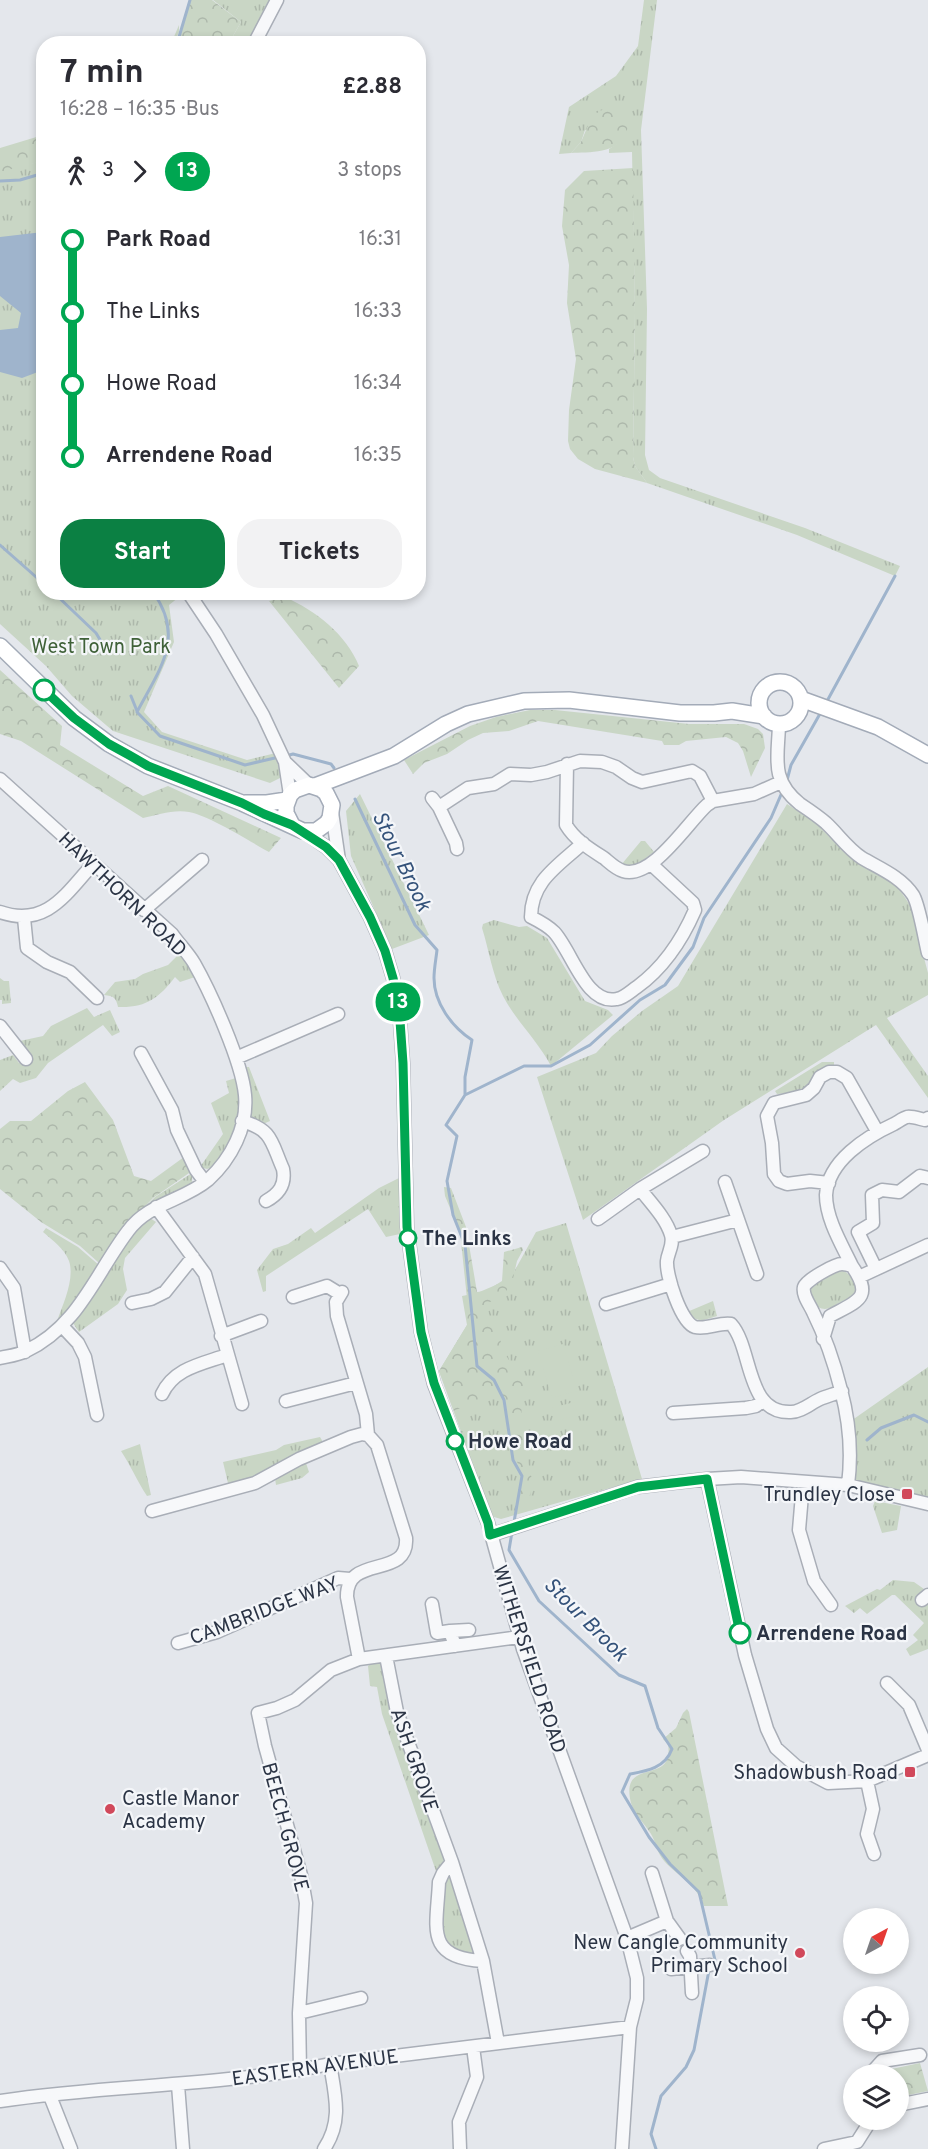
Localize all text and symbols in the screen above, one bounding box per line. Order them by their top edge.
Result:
text: 7 min [60,53,144,95]
text: £2.88 [342,74,402,101]
text: 16:28 – 16:35 · Bus [60,97,219,123]
icon: walk [60,155,93,188]
icon: forward [123,155,156,188]
text: 3 [102,158,114,184]
text: 13 [177,158,198,185]
text: 3 stops [337,158,402,184]
text: Park Road [106,227,211,254]
text: 16:31 [359,227,402,253]
text: The Links [106,299,200,326]
text: 16:33 [354,299,402,325]
text: Howe Road [106,371,217,398]
text: 16:34 [354,371,402,397]
text: Arrendene Road [106,443,273,470]
text: 16:35 [354,443,402,469]
button: Start [60,519,225,588]
button: Tickets [237,519,402,588]
park label: West Town Park [31,635,171,661]
unlabelled marker [33,679,55,701]
water label: Stour Brook [365,807,437,917]
street label: HAWTHORN ROAD [52,827,191,964]
line badge: 13 [371,982,425,1022]
text: 13 [388,989,409,1016]
place label: The Links [422,1227,512,1253]
marker: The Links [399,1229,417,1247]
place label: Howe Road [468,1430,572,1456]
marker: Howe Road [446,1432,464,1450]
place label: Trundley Close [763,1483,895,1509]
marker: Trundley Close [900,1487,914,1501]
street label: WITHERSFIELD ROAD [485,1562,571,1757]
street label: CAMBRIDGE WAY [186,1571,343,1652]
water label: Stour Brook [537,1572,633,1668]
marker: Arrendene Road [729,1622,751,1644]
place label: Arrendene Road [756,1622,908,1648]
street label: ASH GROVE [383,1705,443,1816]
street label: BEECH GROVE [254,1760,314,1895]
place label: Shadowbush Road [733,1761,898,1787]
marker: Shadowbush Road [903,1765,917,1779]
place label: Castle Manor Academy [122,1787,239,1836]
marker: Castle Manor Academy [103,1802,117,1816]
north arrow [843,1908,909,1974]
map controls [843,1908,909,2130]
place label: New Cangle Community Primary School [573,1931,788,1980]
marker: New Cangle Community Primary School [793,1946,807,1960]
button: locate [843,1986,909,2052]
street label: EASTERN AVENUE [230,2044,400,2094]
button: layers [843,2064,909,2130]

